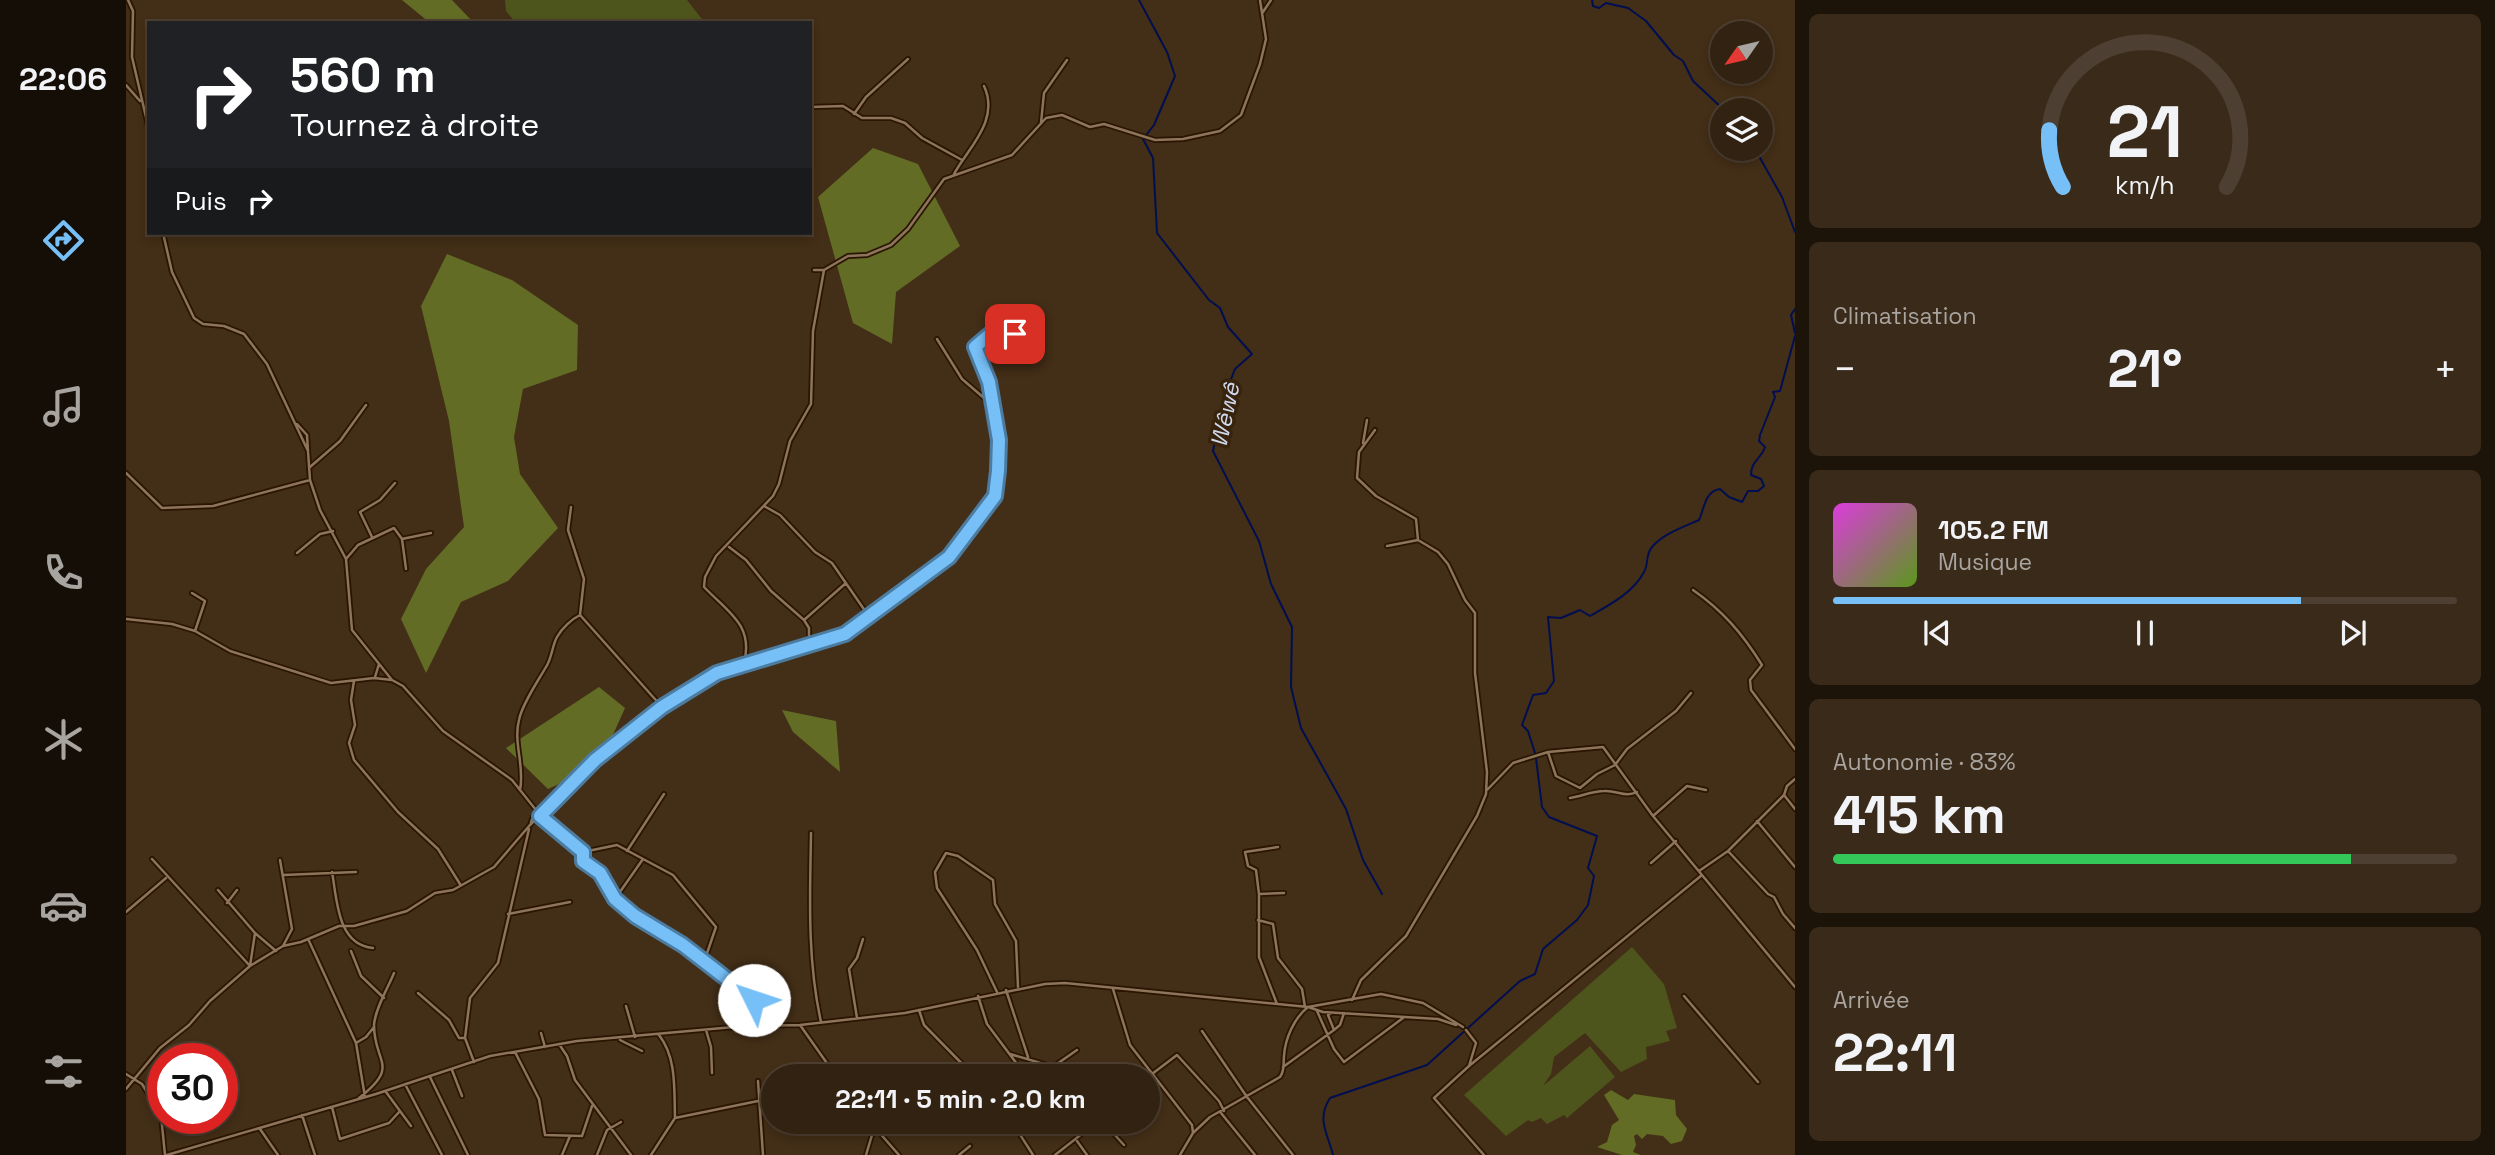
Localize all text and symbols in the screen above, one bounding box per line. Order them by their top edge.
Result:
north arrow [1710,21,1773,84]
map controls [1710,21,1773,161]
text: 560 m [290,44,436,106]
icon: right [175,49,266,140]
text: 22:06 [19,59,107,99]
text: 21 [2107,85,2183,178]
button: layers [1710,98,1773,161]
text: Tournez à droite [290,105,539,145]
text: km/h [2115,169,2175,201]
icon: right [241,182,279,220]
text: Puis [175,184,227,218]
icon: directions [39,216,88,265]
text: Climatisation [1833,301,1977,331]
pin [985,304,1045,364]
icon: arrive [996,315,1034,353]
text: 21° [2108,336,2182,402]
text: − [1833,345,1857,393]
text: + [2433,345,2457,393]
water label: Wêwê [1204,379,1247,450]
icon: music [39,382,88,431]
text: 105.2 FM [1938,513,2049,547]
text: Musique [1938,547,2032,577]
icon: phone [39,548,88,597]
icon: previous [1918,614,1956,652]
icon: pause [2126,614,2164,652]
icon: next [2334,614,2372,652]
icon: climate [39,715,88,764]
text: Autonomie · 83% [1833,747,2015,777]
text: 415 km [1833,782,2006,848]
icon: car [39,881,88,930]
position arrow [717,963,791,1037]
text: Arrivée [1833,985,1910,1015]
text: 22:11 [1833,1020,1957,1086]
speed limit sign: 30 [147,1043,238,1134]
icon: filters [39,1047,88,1096]
text: 22:11 · 5 min · 2.0 km [835,1082,1086,1116]

